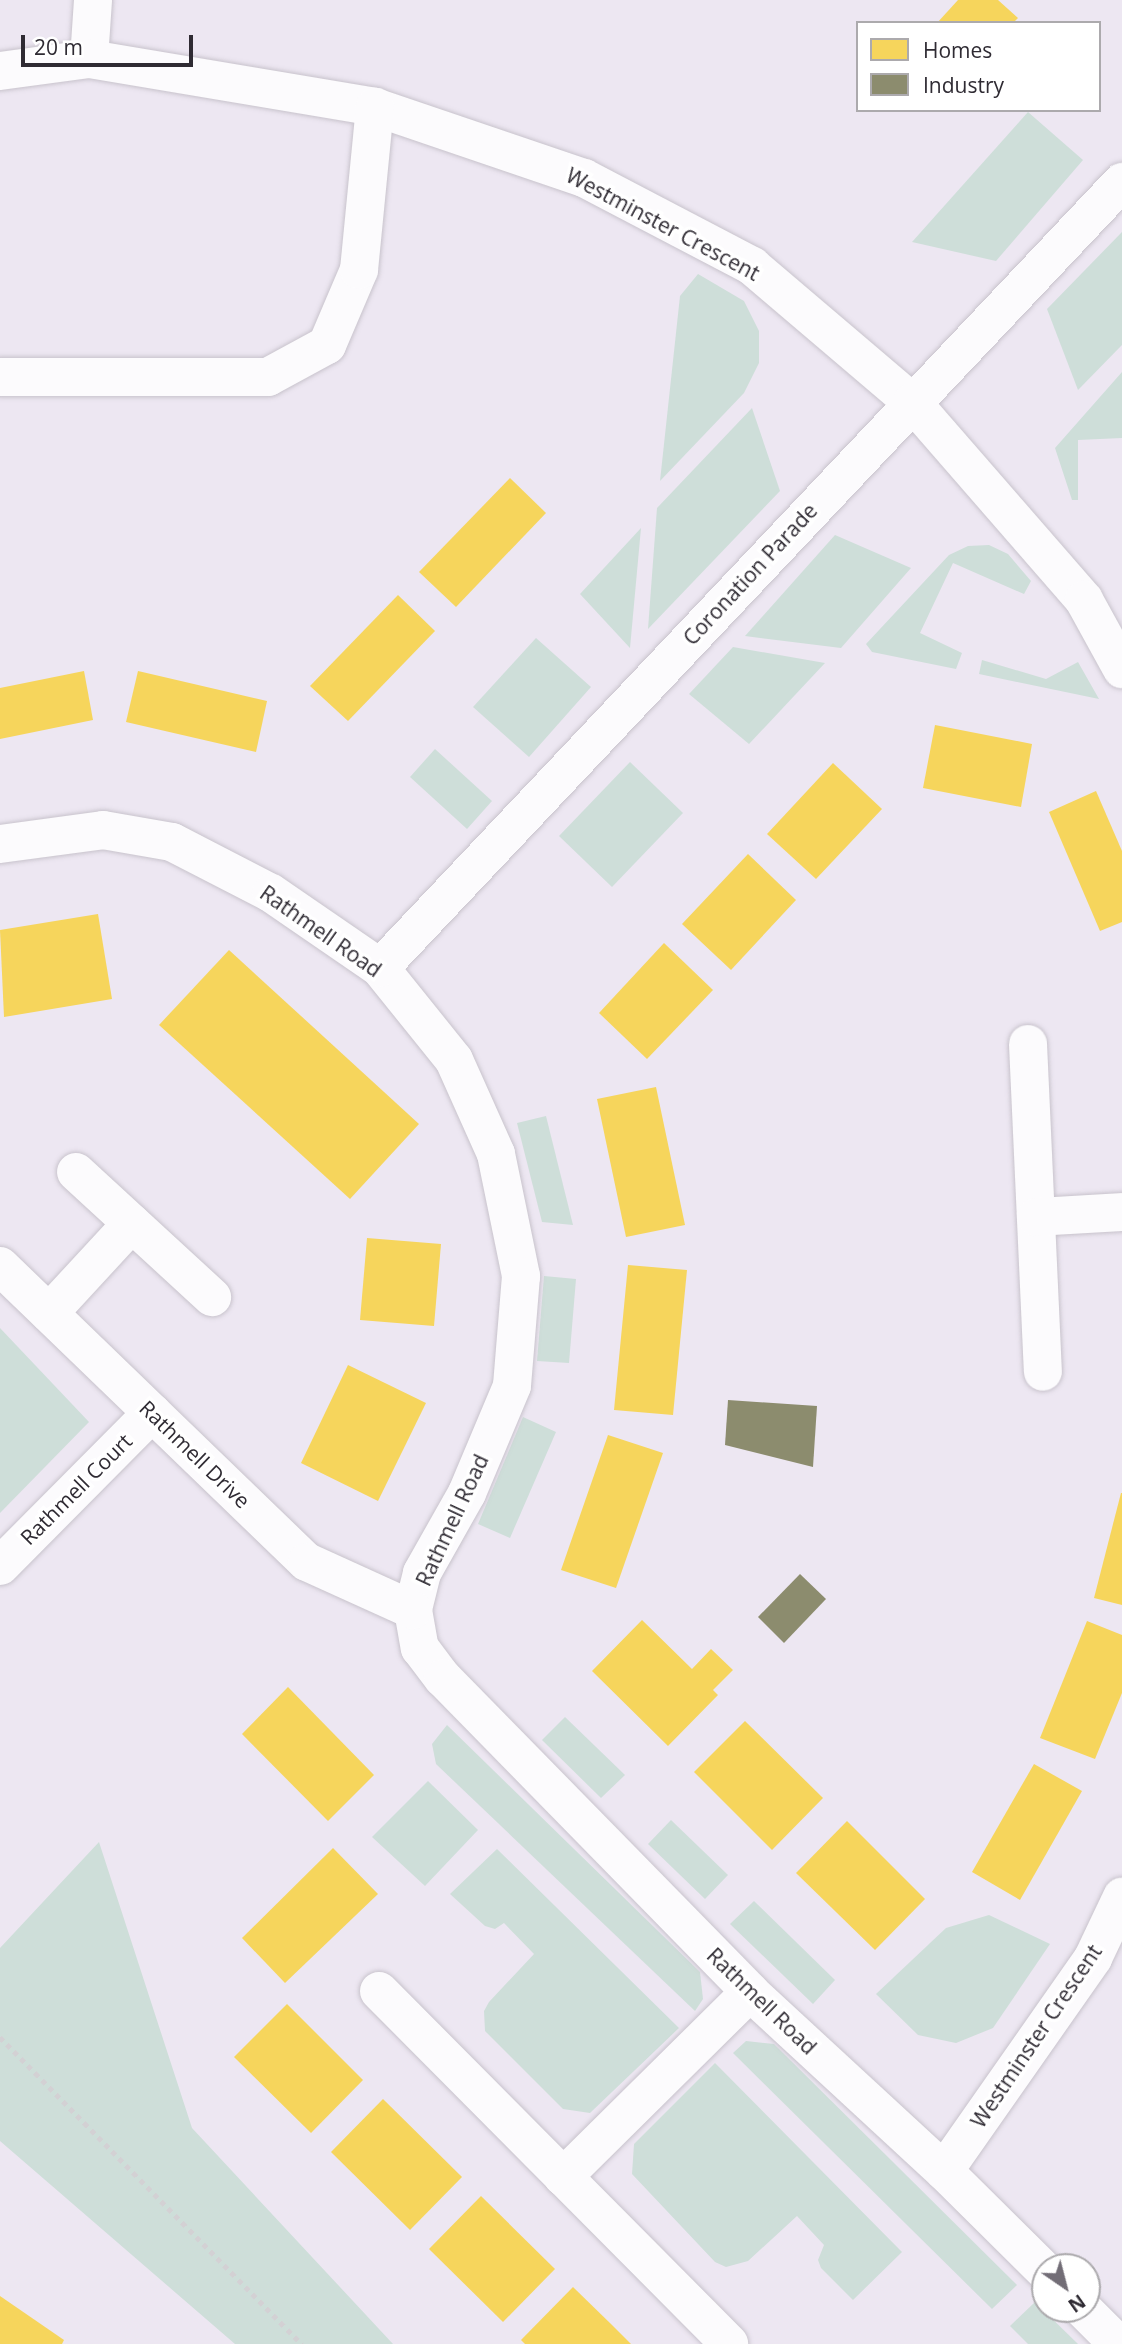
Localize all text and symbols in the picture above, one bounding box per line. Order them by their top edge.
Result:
scale bar [24,21,196,65]
legend [856,21,1101,112]
text: 20 m [34,33,83,61]
text: Homes [923,36,992,64]
text: Industry [923,71,1004,99]
street label: Westminster Crescent [562,162,764,286]
street label: Coronation Parade [678,498,822,650]
street label: Rathmell Road [255,880,387,982]
street label: Rathmell Drive [135,1395,255,1513]
street label: Rathmell Court [15,1428,137,1550]
street label: Rathmell Road [410,1450,494,1590]
street label: Westminster Crescent [965,1940,1107,2132]
street label: Rathmell Road [702,1942,822,2060]
north arrow [1031,2253,1101,2323]
text: N [1063,2288,1091,2319]

